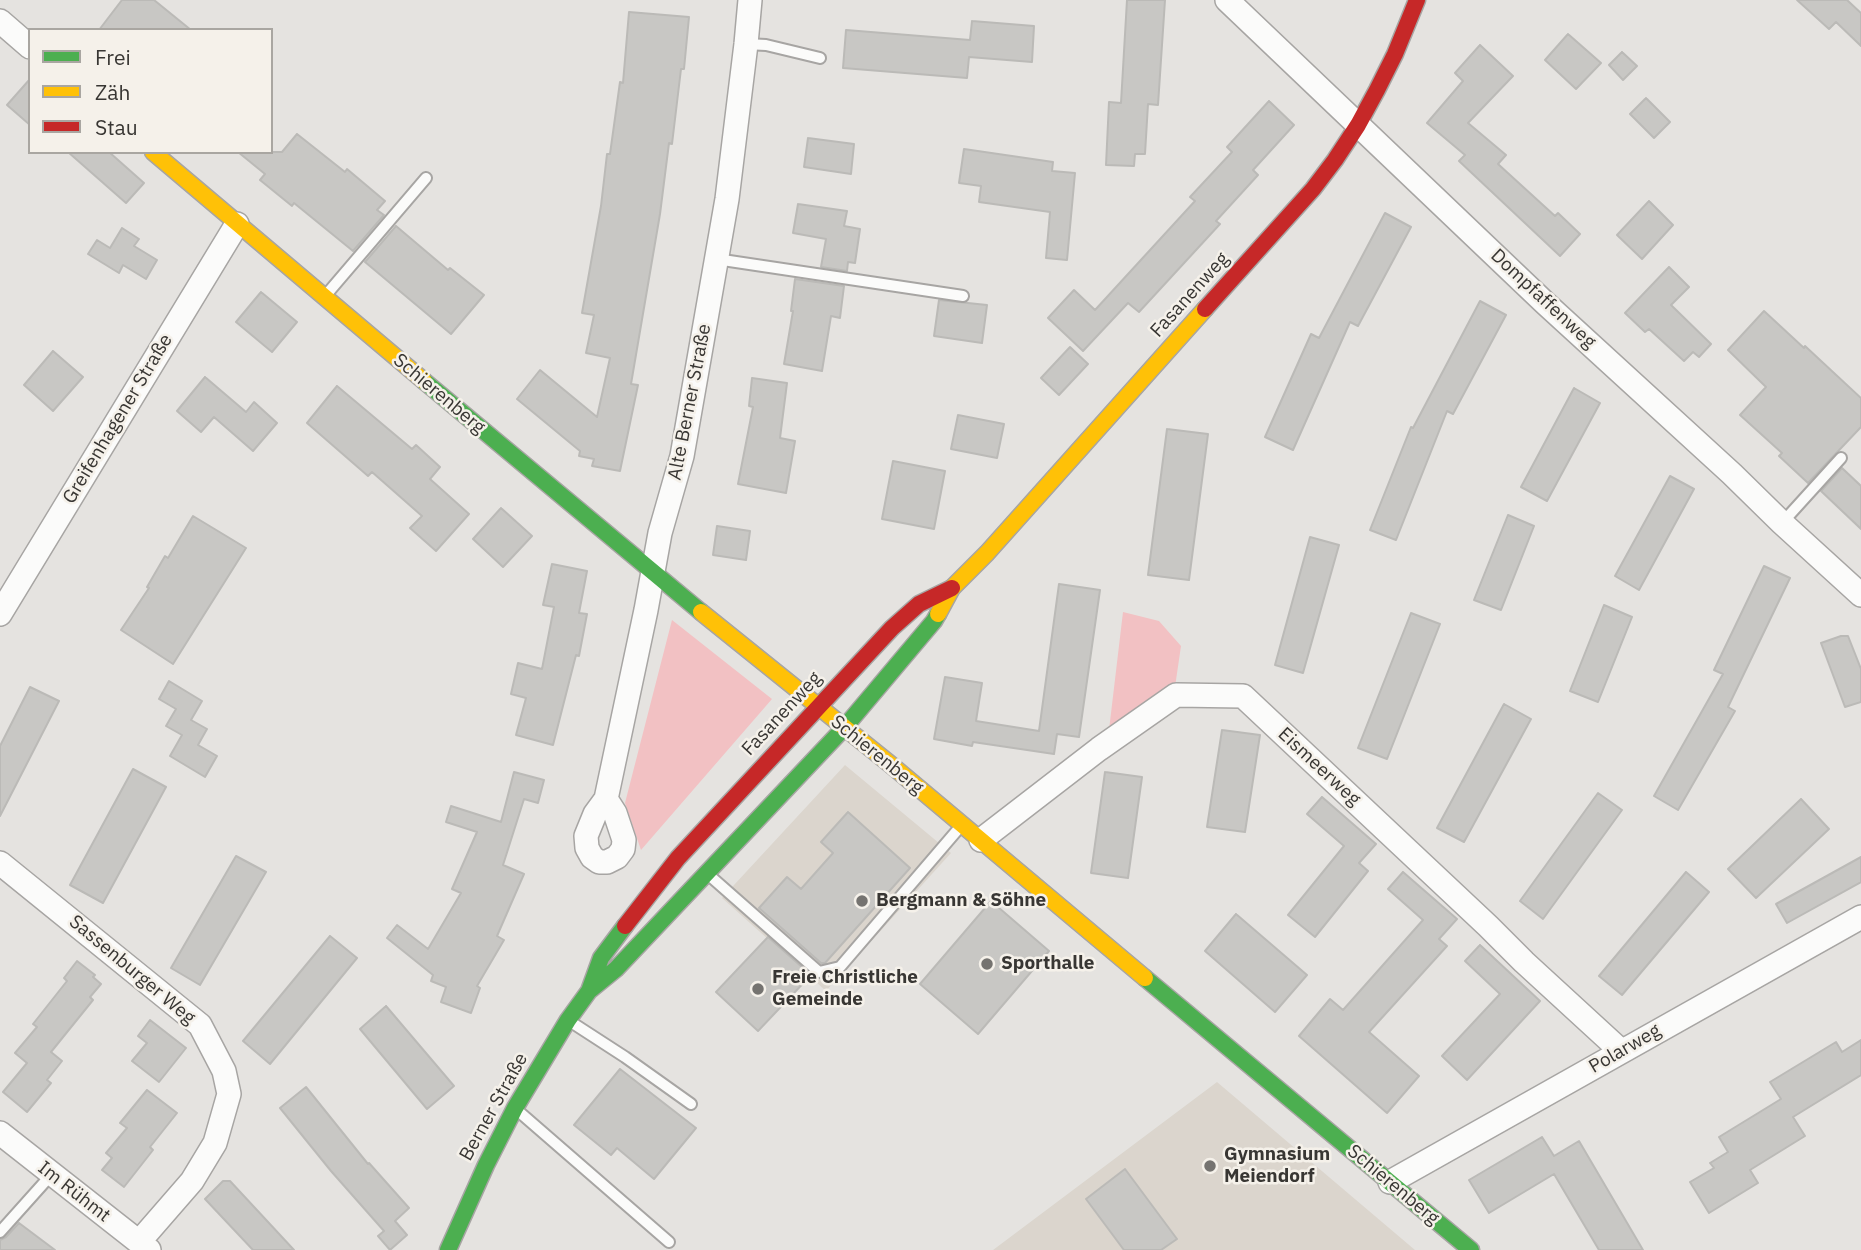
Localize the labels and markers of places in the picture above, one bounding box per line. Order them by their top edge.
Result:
place label: Bergmann & Söhne [876,890,1046,912]
marker: Bergmann & Söhne [854,893,870,909]
place label: Sporthalle [1001,953,1094,975]
marker: Sporthalle [979,956,995,972]
place label: Freie Christliche Gemeinde [772,967,918,1011]
marker: Freie Christliche Gemeinde [750,981,766,997]
place label: Gymnasium Meiendorf [1224,1144,1330,1188]
marker: Gymnasium Meiendorf [1202,1158,1218,1174]

